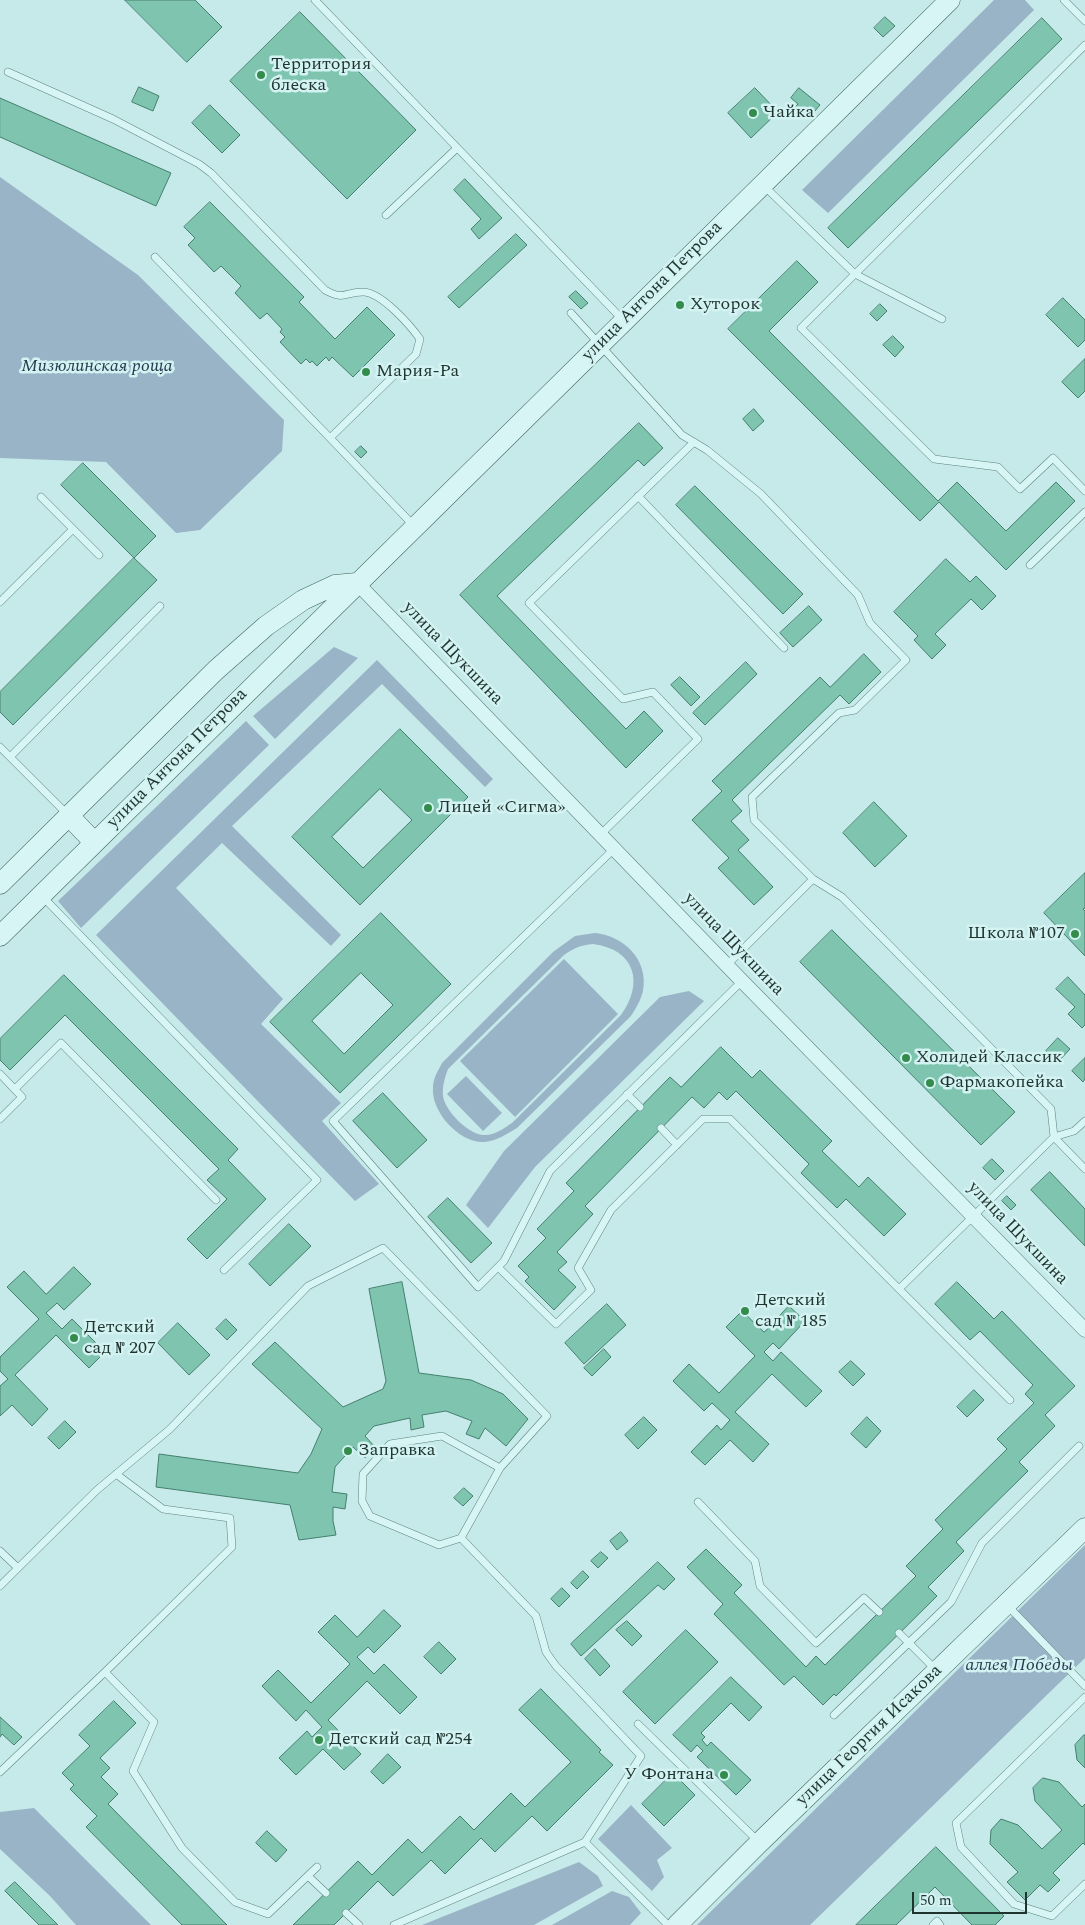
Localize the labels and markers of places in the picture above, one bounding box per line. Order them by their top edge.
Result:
place label: Территория блеска [271,54,371,96]
marker: Территория блеска [255,69,267,81]
place label: Чайка [763,102,814,124]
marker: Чайка [747,107,759,119]
place label: Хуторок [690,294,760,316]
marker: Хуторок [674,299,686,311]
place label: Мария-Ра [376,361,459,383]
marker: Мария-Ра [360,366,372,378]
place label: Лицей «Сигма» [438,797,565,819]
marker: Лицей «Сигма» [422,802,434,814]
place label: Школа №107 [968,923,1065,945]
marker: Школа №107 [1069,928,1081,940]
place label: Холидей Классик [916,1047,1062,1069]
marker: Холидей Классик [900,1052,912,1064]
place label: Фармакопейка [940,1072,1064,1094]
marker: Фармакопейка [924,1077,936,1089]
place label: Детский сад № 185 [755,1290,827,1332]
marker: Детский сад № 185 [739,1305,751,1317]
place label: Детский сад № 207 [84,1317,156,1360]
marker: Детский сад № 207 [68,1332,80,1344]
place label: Заправка [358,1440,436,1462]
marker: Заправка [342,1445,354,1457]
place label: Детский сад №254 [329,1729,472,1751]
marker: Детский сад №254 [313,1734,325,1746]
place label: У Фонтана [624,1764,714,1786]
marker: У Фонтана [718,1769,730,1781]

